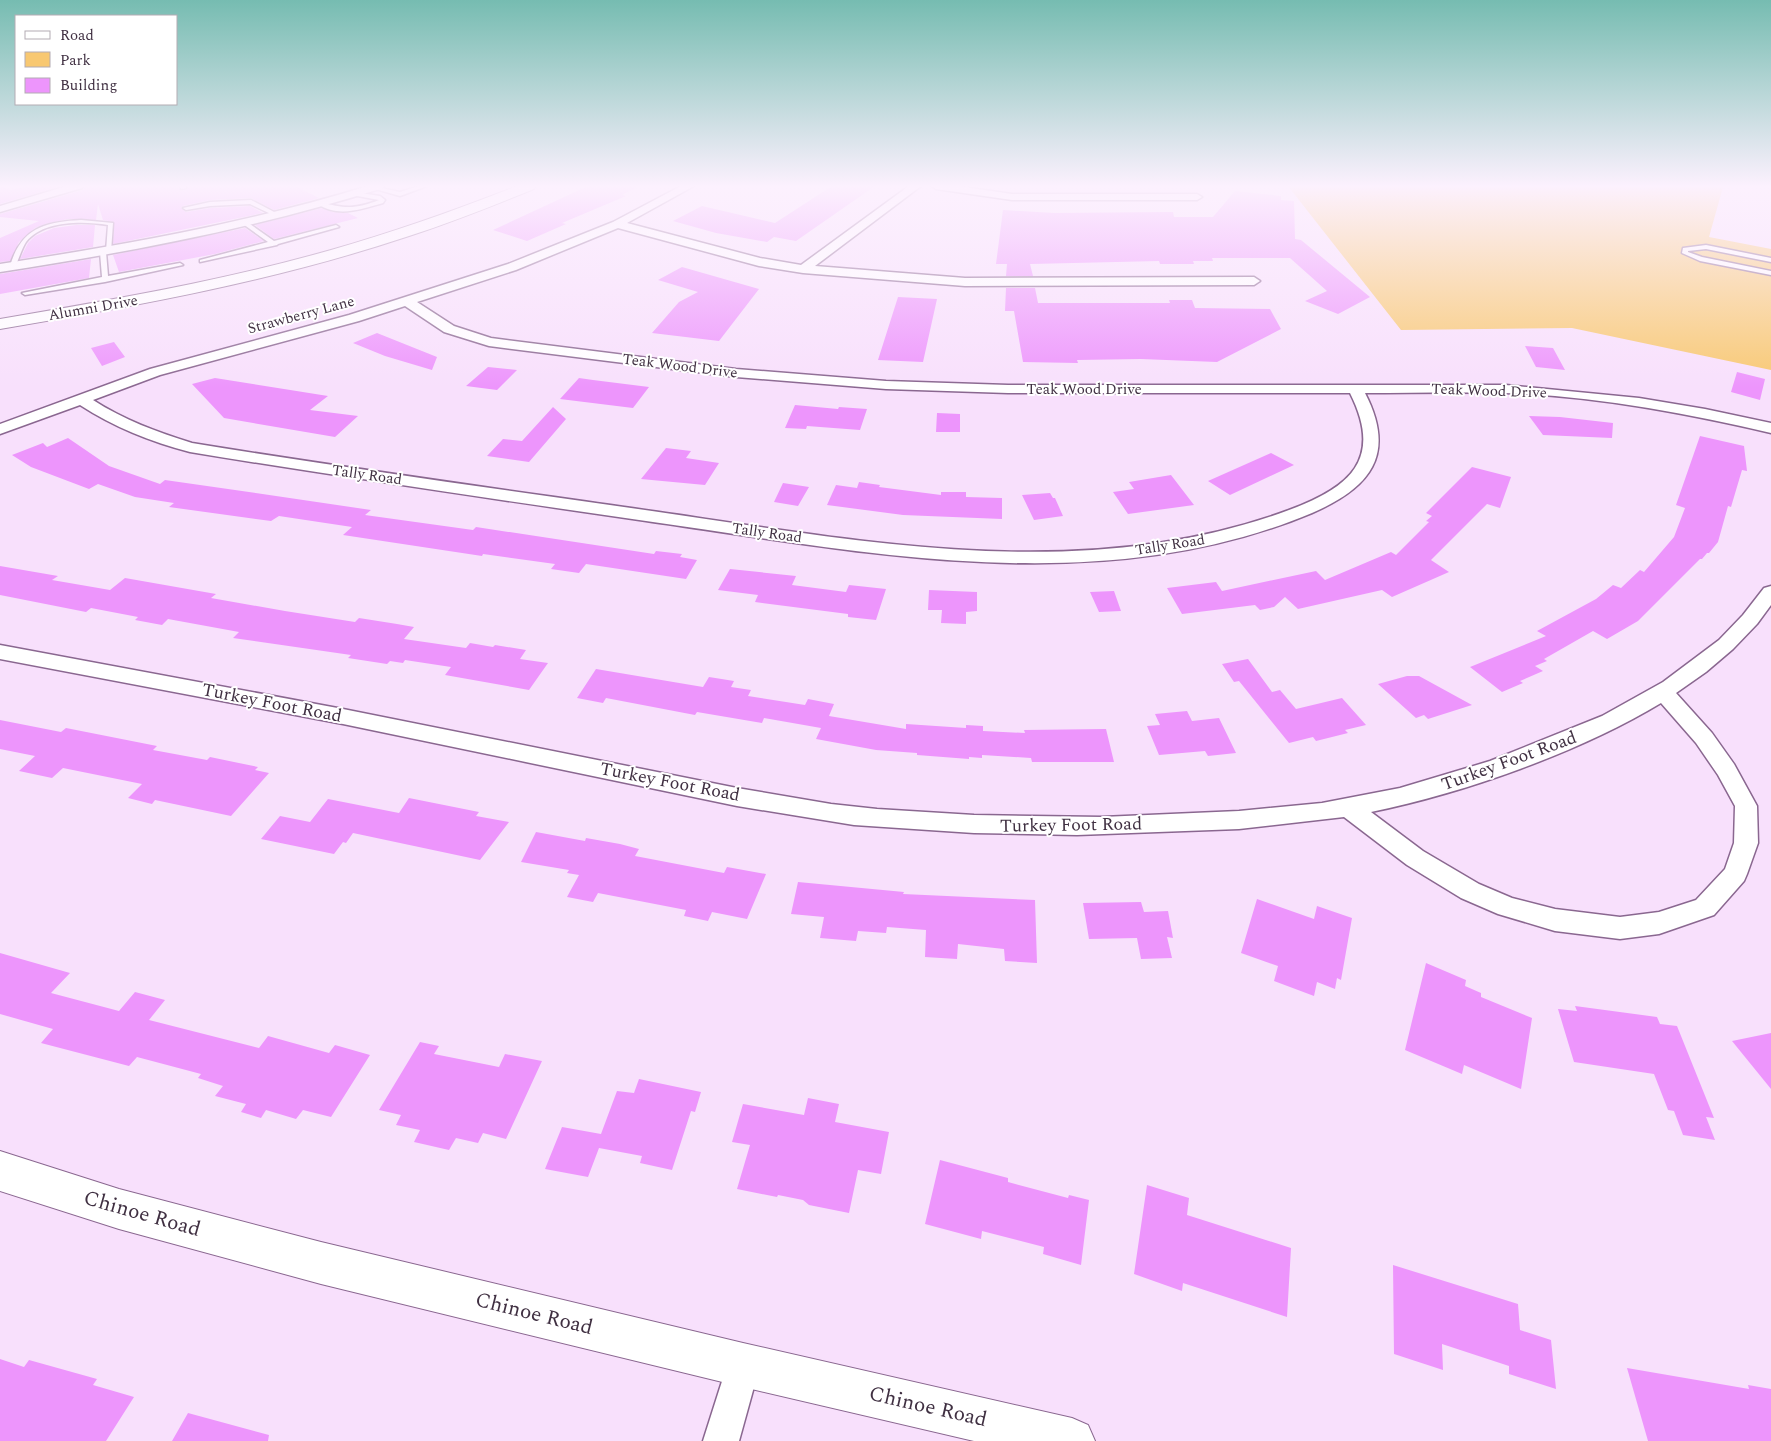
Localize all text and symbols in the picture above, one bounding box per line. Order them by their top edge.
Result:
legend [15,15,178,105]
text: Road [60,24,94,47]
text: Park [60,49,91,72]
text: Building [60,74,117,97]
street label: Alumni Drive [46,289,140,327]
street label: Strawberry Lane [245,290,357,340]
street label: Teak Wood Drive [621,348,739,384]
street label: Teak Wood Drive [1431,377,1547,405]
street label: Teak Wood Drive [1026,378,1142,401]
street label: Tally Road [331,459,403,491]
street label: Tally Road [731,517,803,549]
street label: Tally Road [1133,528,1207,562]
street label: Turkey Foot Road [200,676,344,730]
street label: Turkey Foot Road [1438,724,1580,798]
street label: Turkey Foot Road [598,755,742,809]
street label: Turkey Foot Road [1000,810,1142,840]
street label: Chinoe Road [80,1182,204,1246]
street label: Chinoe Road [472,1284,596,1344]
street label: Chinoe Road [866,1378,990,1436]

